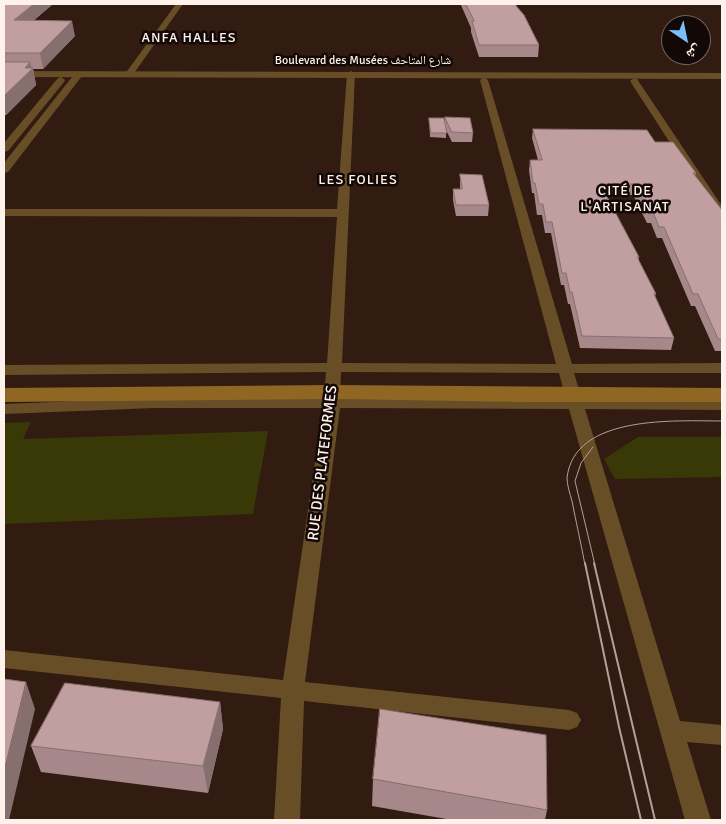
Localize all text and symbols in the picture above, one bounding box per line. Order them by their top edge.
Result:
north arrow [661,15,711,65]
district label: ANFA HALLES [140,30,238,46]
text: ش [683,41,705,63]
street label: Boulevard des Musées شارع المتاحف [275,54,451,68]
district label: LES FOLIES [317,172,399,188]
district label: CITÉ DE L'ARTISANAT [579,183,671,216]
street label: RUE DES PLATEFORMES [305,384,341,542]

